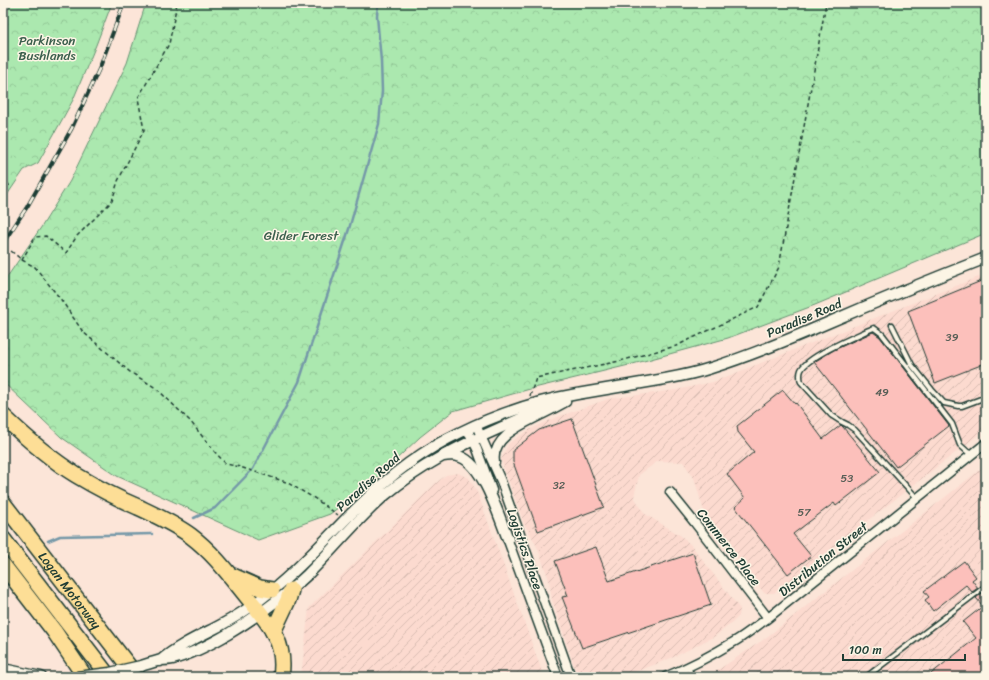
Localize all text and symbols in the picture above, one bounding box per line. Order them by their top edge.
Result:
park label: Parkinson Bushlands [18,29,76,67]
park label: Glider Forest [264,224,339,247]
street label: Paradise Road [763,291,846,344]
house number: 39 [946,328,959,347]
house number: 49 [875,383,889,402]
street label: Paradise Road [331,446,406,517]
house number: 53 [841,469,853,488]
house number: 32 [553,476,566,495]
street label: Commerce Place [691,503,767,591]
house number: 57 [797,503,811,522]
street label: Logistics Place [500,505,550,593]
street label: Distribution Street [773,515,873,602]
street label: Logan Motorway [33,546,108,634]
scale bar [843,636,965,662]
text: 100 m [849,639,882,661]

